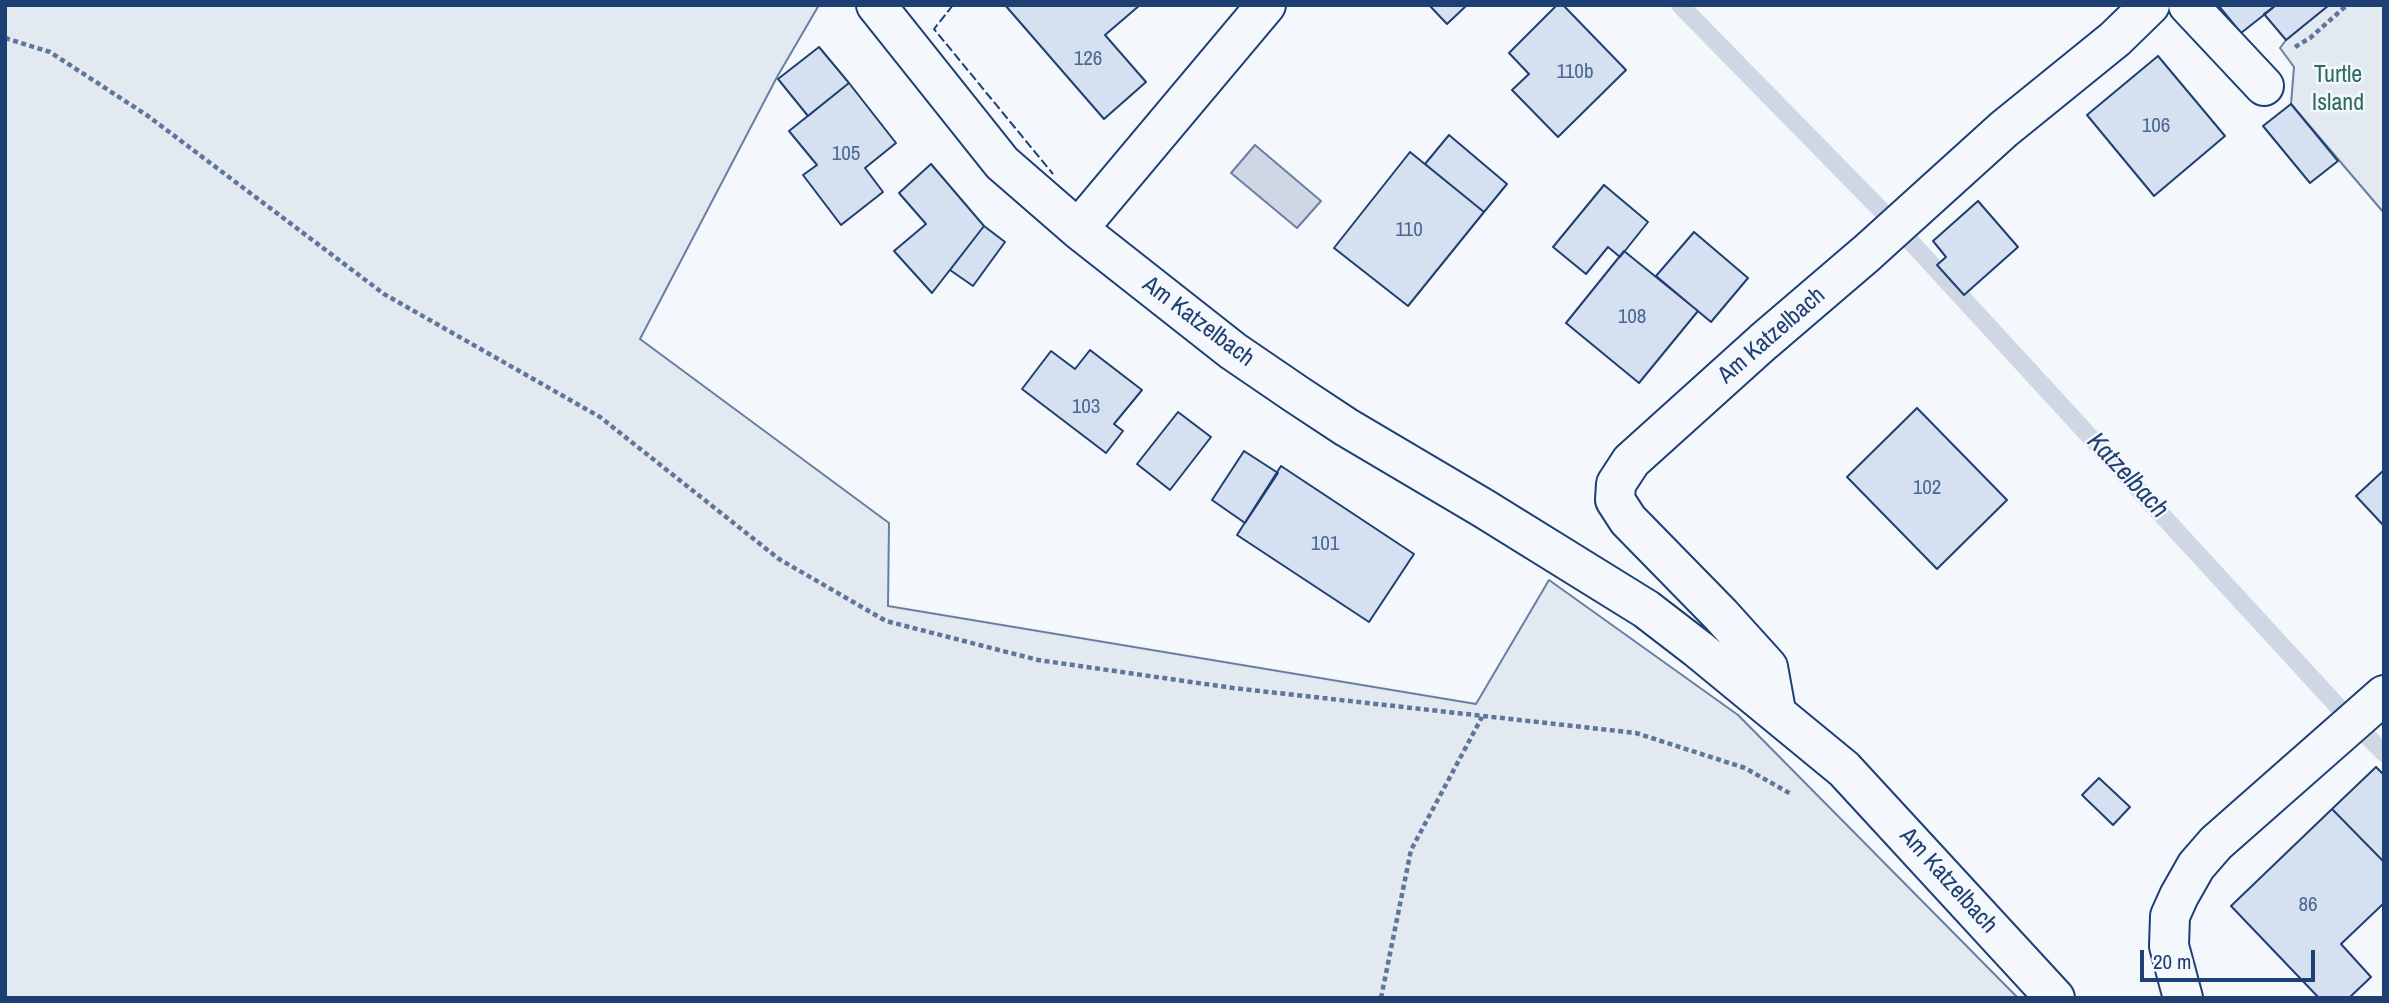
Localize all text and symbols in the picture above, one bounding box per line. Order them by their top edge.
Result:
house number: 126 [1074,46,1102,72]
house number: 110b [1556,59,1594,85]
park label: Turtle Island [2312,62,2364,118]
house number: 106 [2142,113,2170,139]
house number: 105 [832,141,860,167]
house number: 110 [1395,217,1423,243]
street label: Am Katzelbach [1136,271,1260,373]
street label: Am Katzelbach [1713,282,1831,390]
house number: 108 [1618,304,1646,330]
house number: 103 [1072,394,1100,420]
water label: Katzelbach [2080,427,2174,525]
house number: 102 [1913,475,1941,501]
house number: 101 [1311,531,1339,557]
street label: Am Katzelbach [1893,822,2003,940]
house number: 86 [2298,892,2318,918]
scale bar [2144,936,2319,980]
text: 20 m [2153,947,2191,976]

